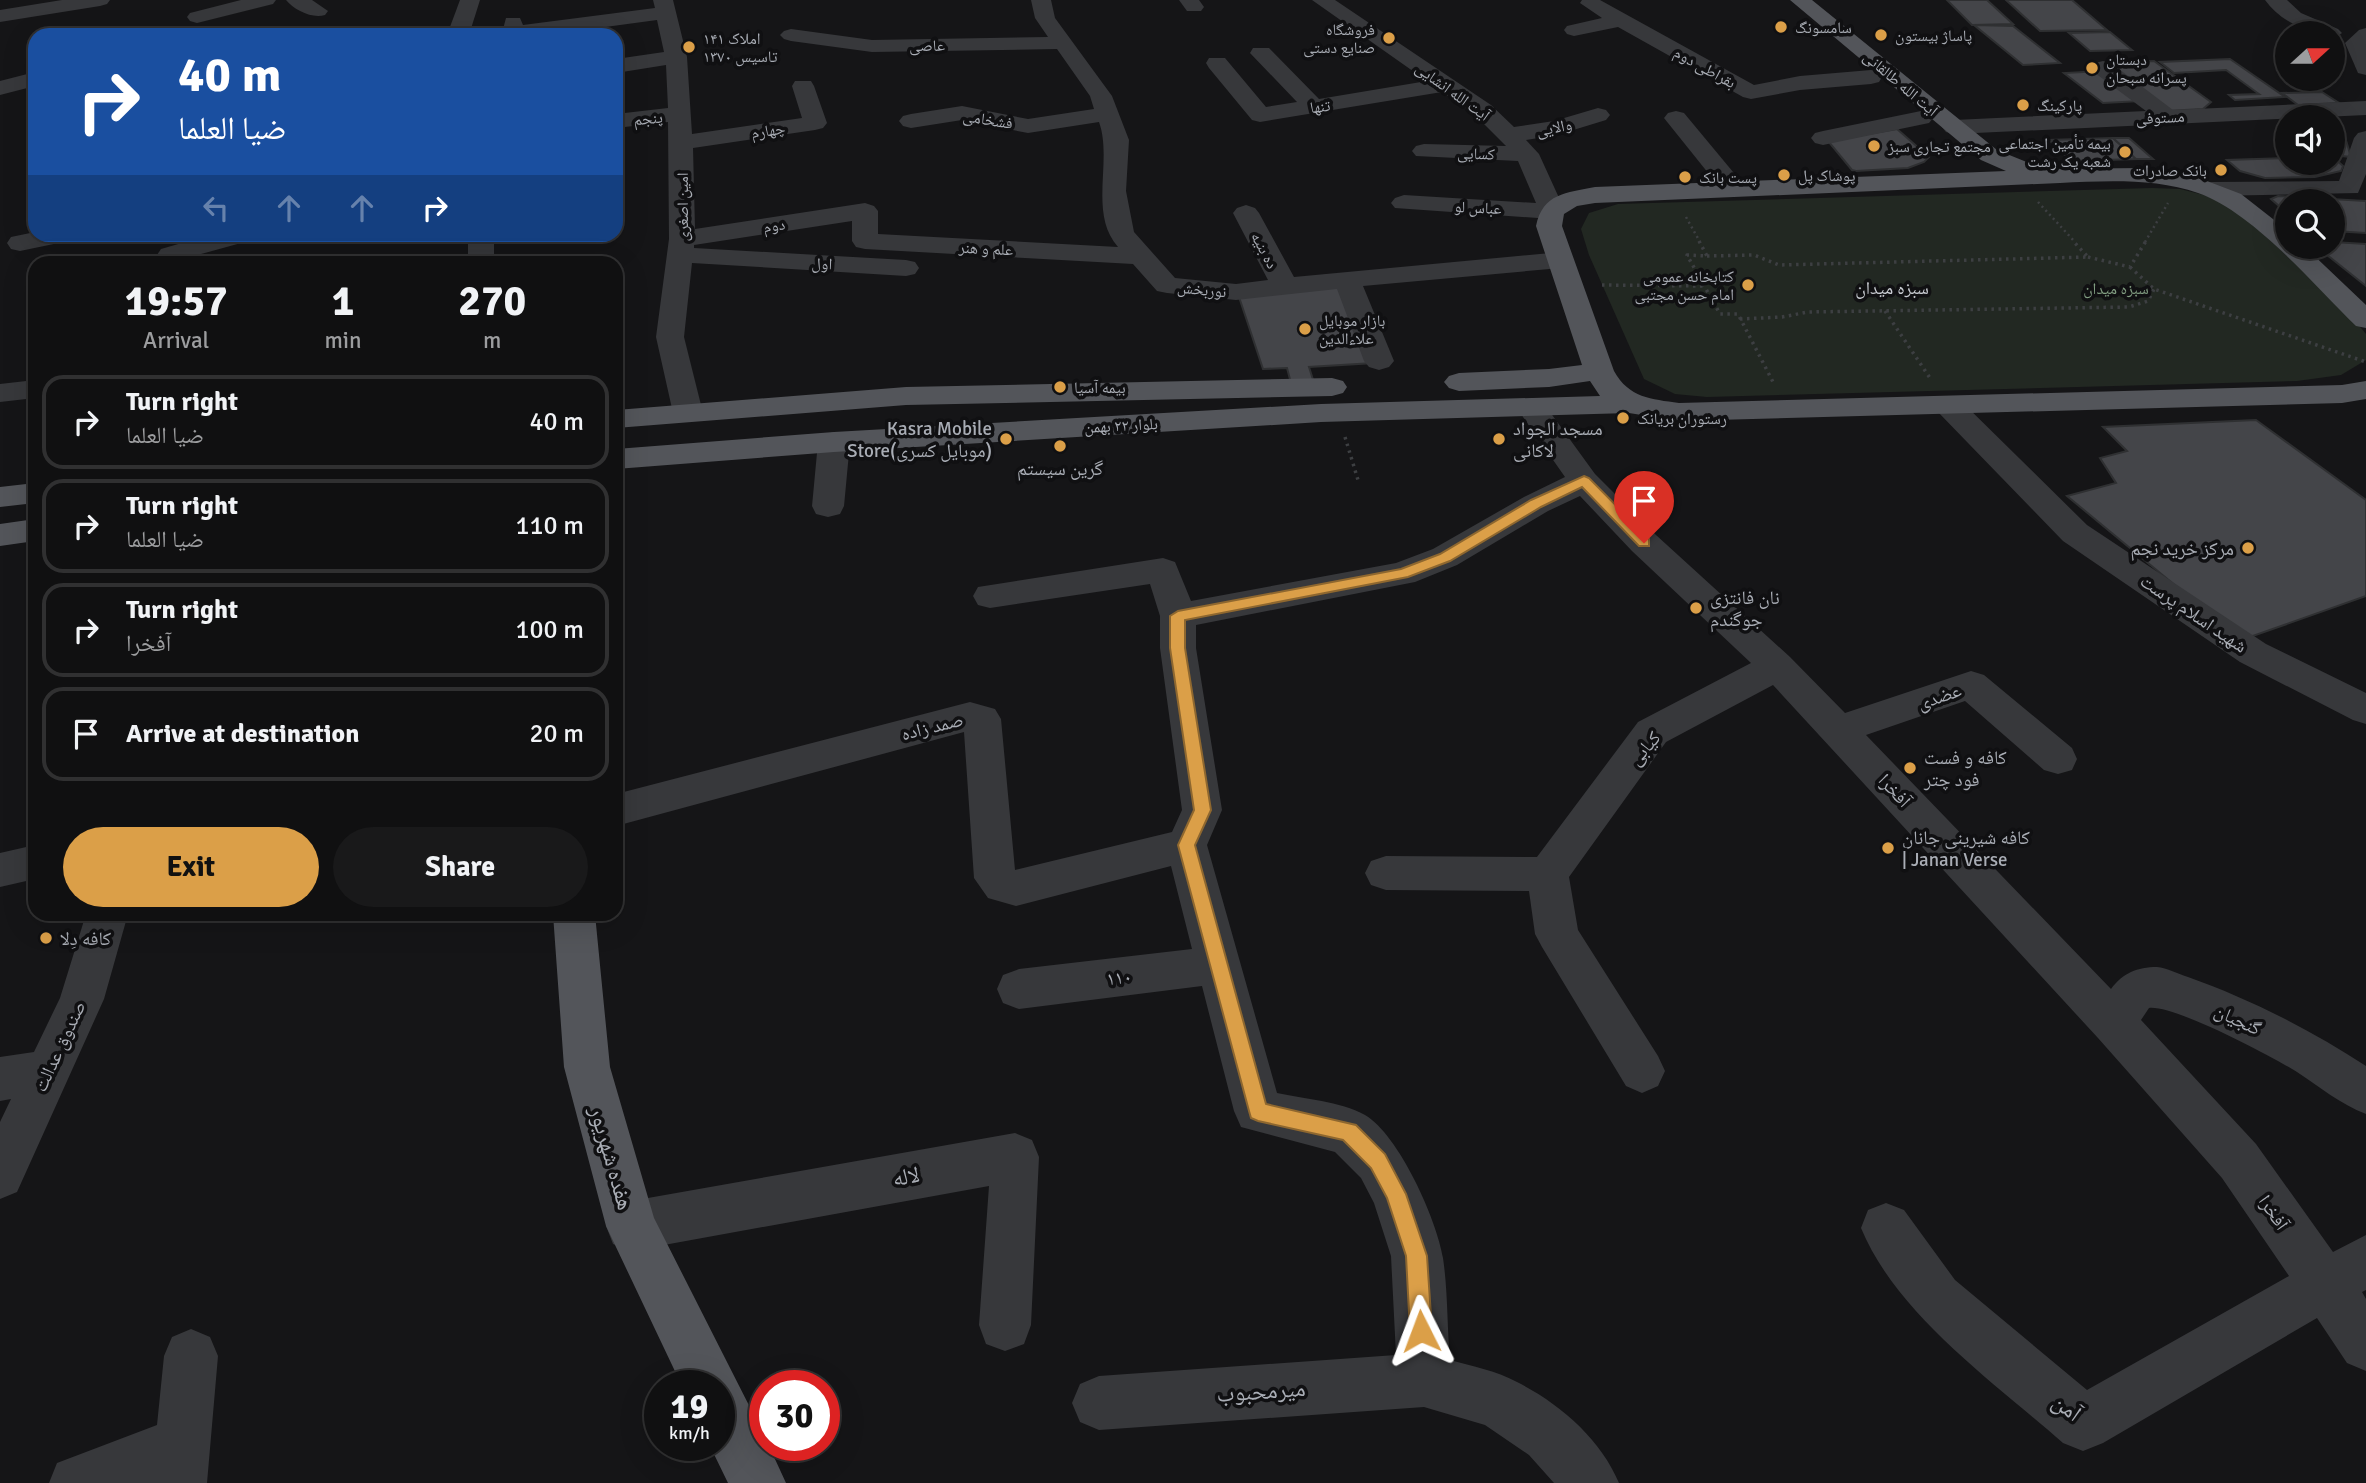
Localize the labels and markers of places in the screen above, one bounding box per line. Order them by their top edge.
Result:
place label: سامسونگ [1795,18,1852,38]
marker: سامسونگ [1773,19,1789,35]
place label: فروشگاه صنایع دستی [1303,20,1375,58]
place label: پاساژ بیستون [1895,26,1972,46]
marker: پاساژ بیستون [1873,27,1889,43]
place label: املاک ۱۴۱ تاسیس ۱۳۷۰ [703,29,778,67]
marker: فروشگاه صنایع دستی [1381,30,1397,46]
marker: املاک ۱۴۱ تاسیس ۱۳۷۰ [681,39,697,55]
place label: دبستان پسرانه سبحان [2106,50,2187,88]
marker: دبستان پسرانه سبحان [2084,60,2100,76]
place label: پارکینگ [2037,96,2082,116]
marker: پارکینگ [2015,97,2031,113]
place label: بیمه تأمین اجتماعی شعبه یک رشت [1999,134,2111,172]
place label: مجتمع تجاری سبز [1887,137,1991,157]
marker: مجتمع تجاری سبز [1866,138,1882,154]
marker: بیمه تأمین اجتماعی شعبه یک رشت [2117,144,2133,160]
place label: بانک صادرات [2133,161,2207,181]
marker: بانک صادرات [2213,162,2229,178]
place label: پوشاک پل [1798,166,1856,186]
marker: پوشاک پل [1776,167,1792,183]
place label: پست بانک [1699,168,1757,188]
marker: پست بانک [1677,169,1693,185]
place label: کتابخانه عمومی امام حسن مجتبی [1634,267,1734,305]
marker: کتابخانه عمومی امام حسن مجتبی [1740,277,1756,293]
place label: بازار موبایل علاءالدین [1319,311,1385,349]
marker: بازار موبایل علاءالدین [1297,321,1313,337]
place label: بیمه آسیا [1074,378,1126,398]
marker: بیمه آسیا [1052,379,1068,395]
place label: رستوران بریانک [1637,409,1727,429]
marker: رستوران بریانک [1615,410,1631,426]
place label: Kasra Mobile Store(موبایل کسری) [847,417,992,463]
place label: مسجد الجواد لاکانی [1513,417,1603,463]
marker: Kasra Mobile Store(موبایل کسری) [998,431,1014,447]
marker: مسجد الجواد لاکانی [1491,431,1507,447]
marker: گرین سیستم [1052,438,1068,454]
place label: گرین سیستم [1017,457,1103,481]
pin [1614,471,1674,543]
place label: مرکز خرید نجم [2131,537,2234,561]
marker: مرکز خرید نجم [2240,540,2256,556]
place label: نان فانتزی جوگندم [1710,586,1780,633]
marker: نان فانتزی جوگندم [1688,600,1704,616]
place label: کافه و فست فود چتر [1923,746,2007,792]
marker: کافه و فست فود چتر [1902,760,1918,776]
place label: کافه شیرینی جانان | Janan Verse [1902,826,2030,872]
marker: کافه شیرینی جانان | Janan Verse [1880,840,1896,856]
place label: کافه دِلا [60,927,111,951]
marker: کافه دِلا [38,930,54,946]

